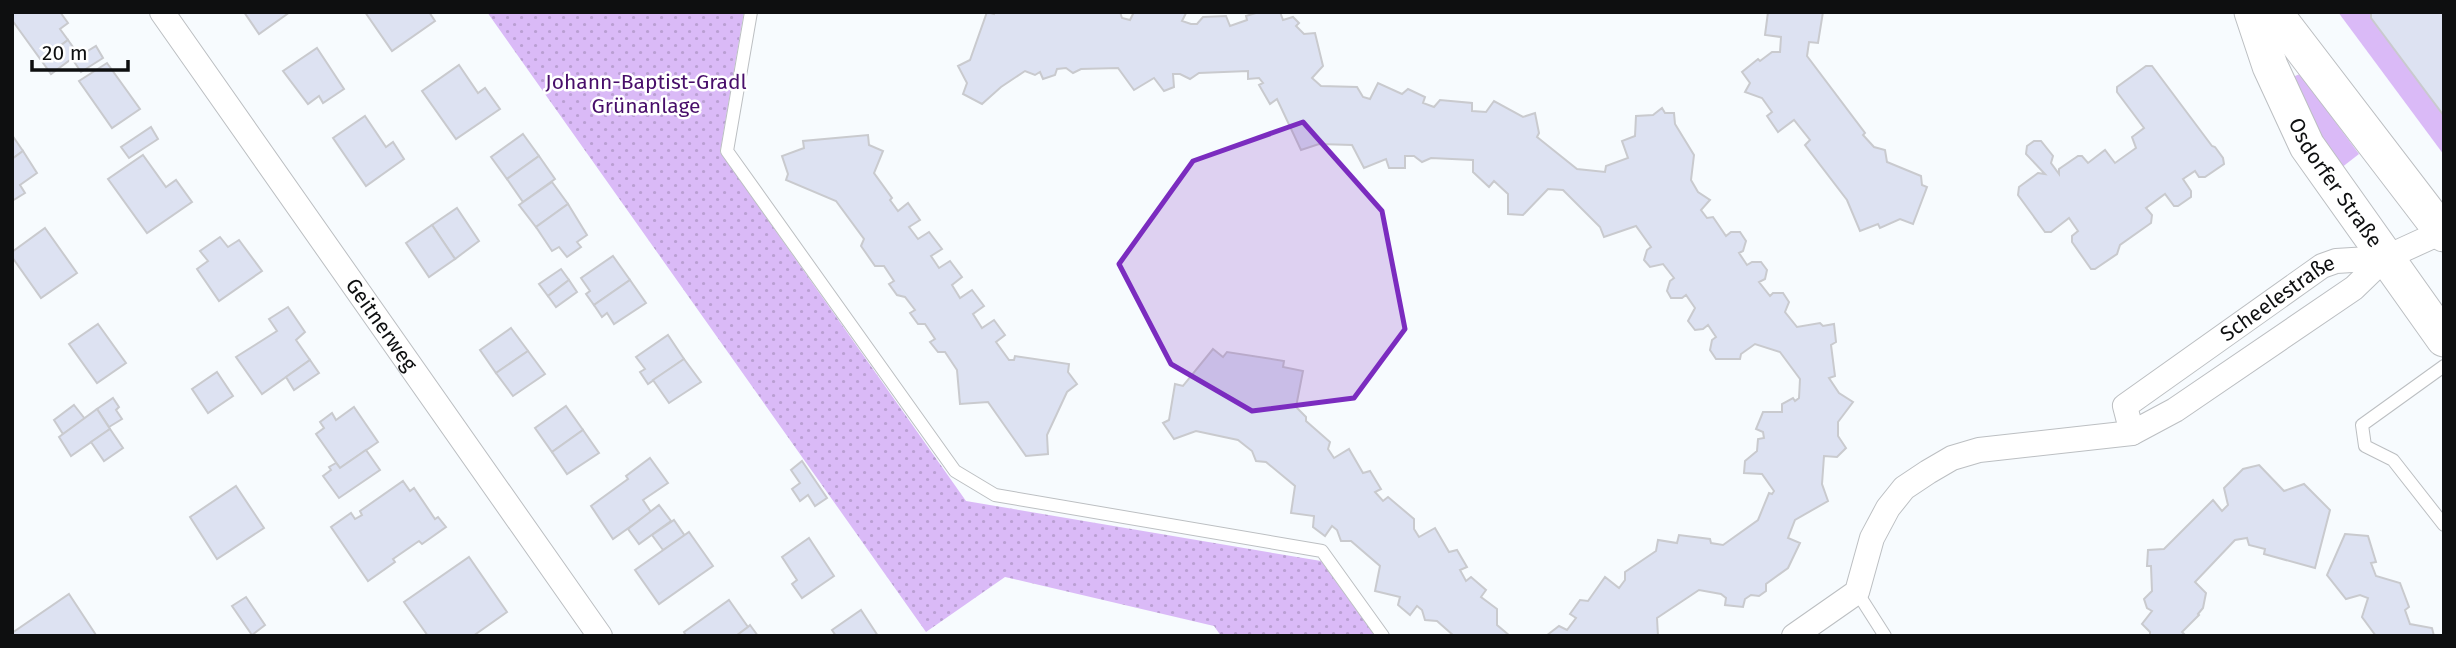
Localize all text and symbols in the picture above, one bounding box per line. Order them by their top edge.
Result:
scale bar [32,28,128,72]
text: 20 m [42,40,88,66]
park label: Johann-Baptist-Gradl Grünanlage [545,69,747,119]
street label: Osdorfer Straße [2283,114,2388,253]
street label: Scheelestraße [2215,250,2338,347]
street label: Geitnerweg [340,273,423,376]

